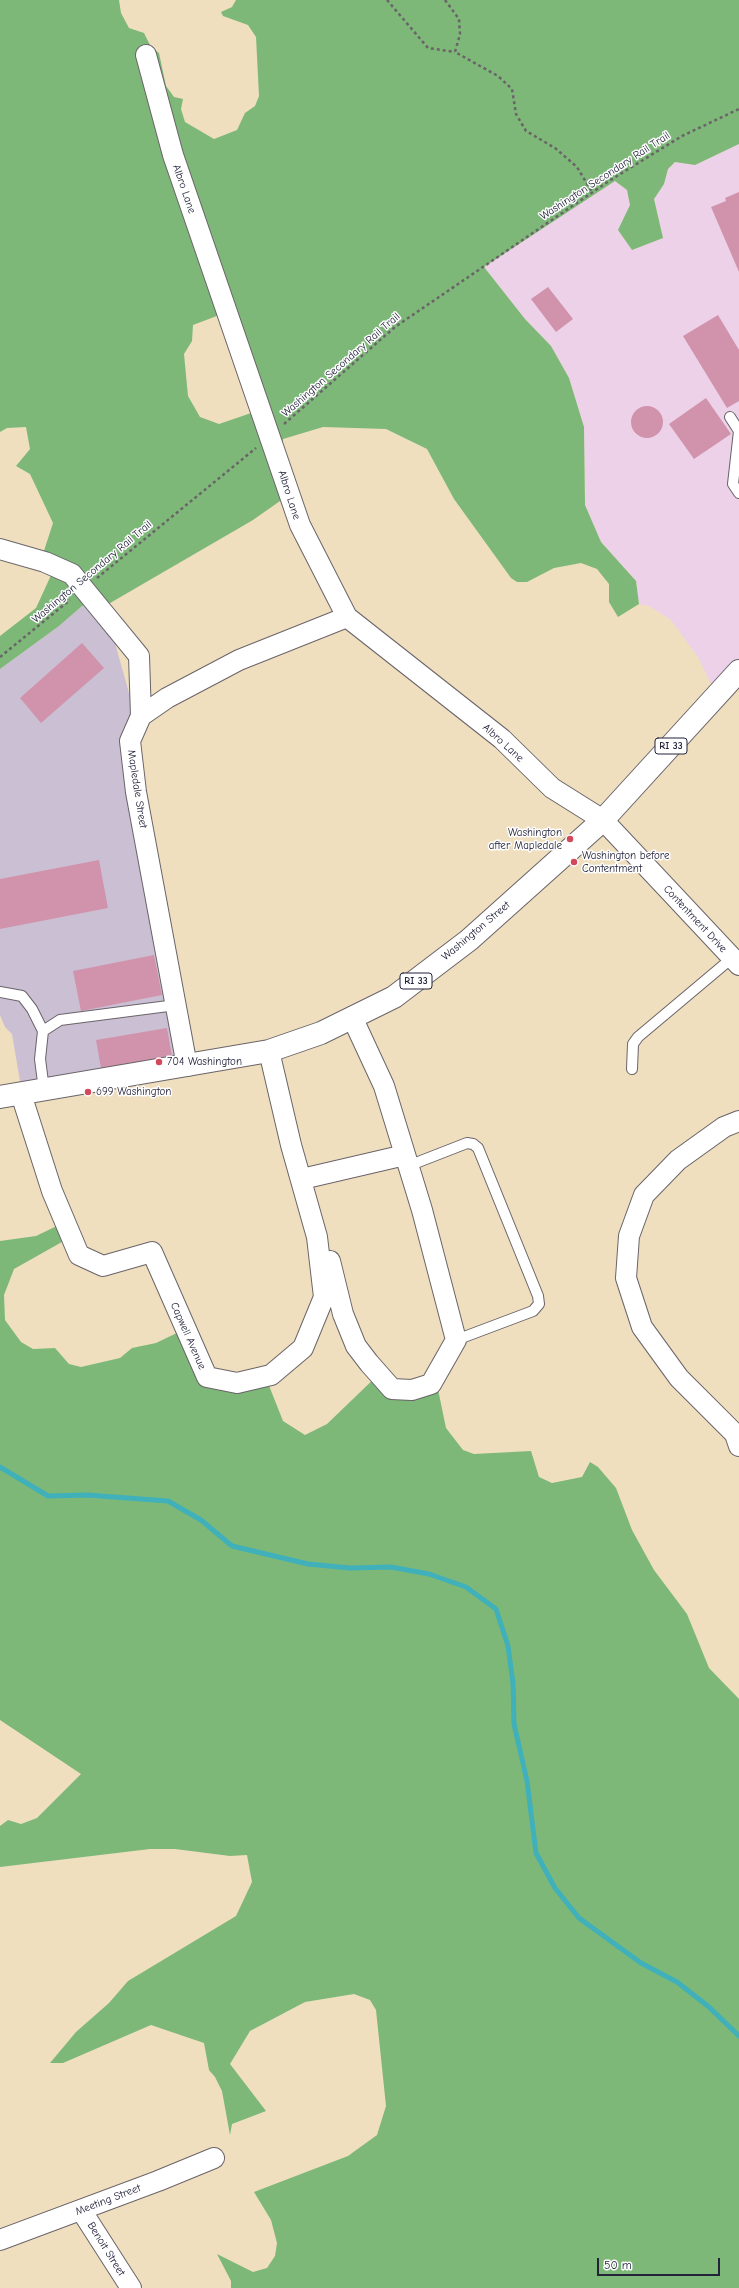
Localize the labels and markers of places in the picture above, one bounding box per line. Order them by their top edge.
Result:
place label: Washington after Mapledale [489,826,562,852]
marker: Washington after Mapledale [565,834,575,844]
place label: Washington before Contentment [582,849,670,875]
marker: Washington before Contentment [569,857,579,867]
place label: 704 Washington [167,1055,242,1069]
marker: 704 Washington [154,1057,164,1067]
place label: 699 Washington [96,1085,171,1099]
marker: 699 Washington [83,1087,93,1097]

